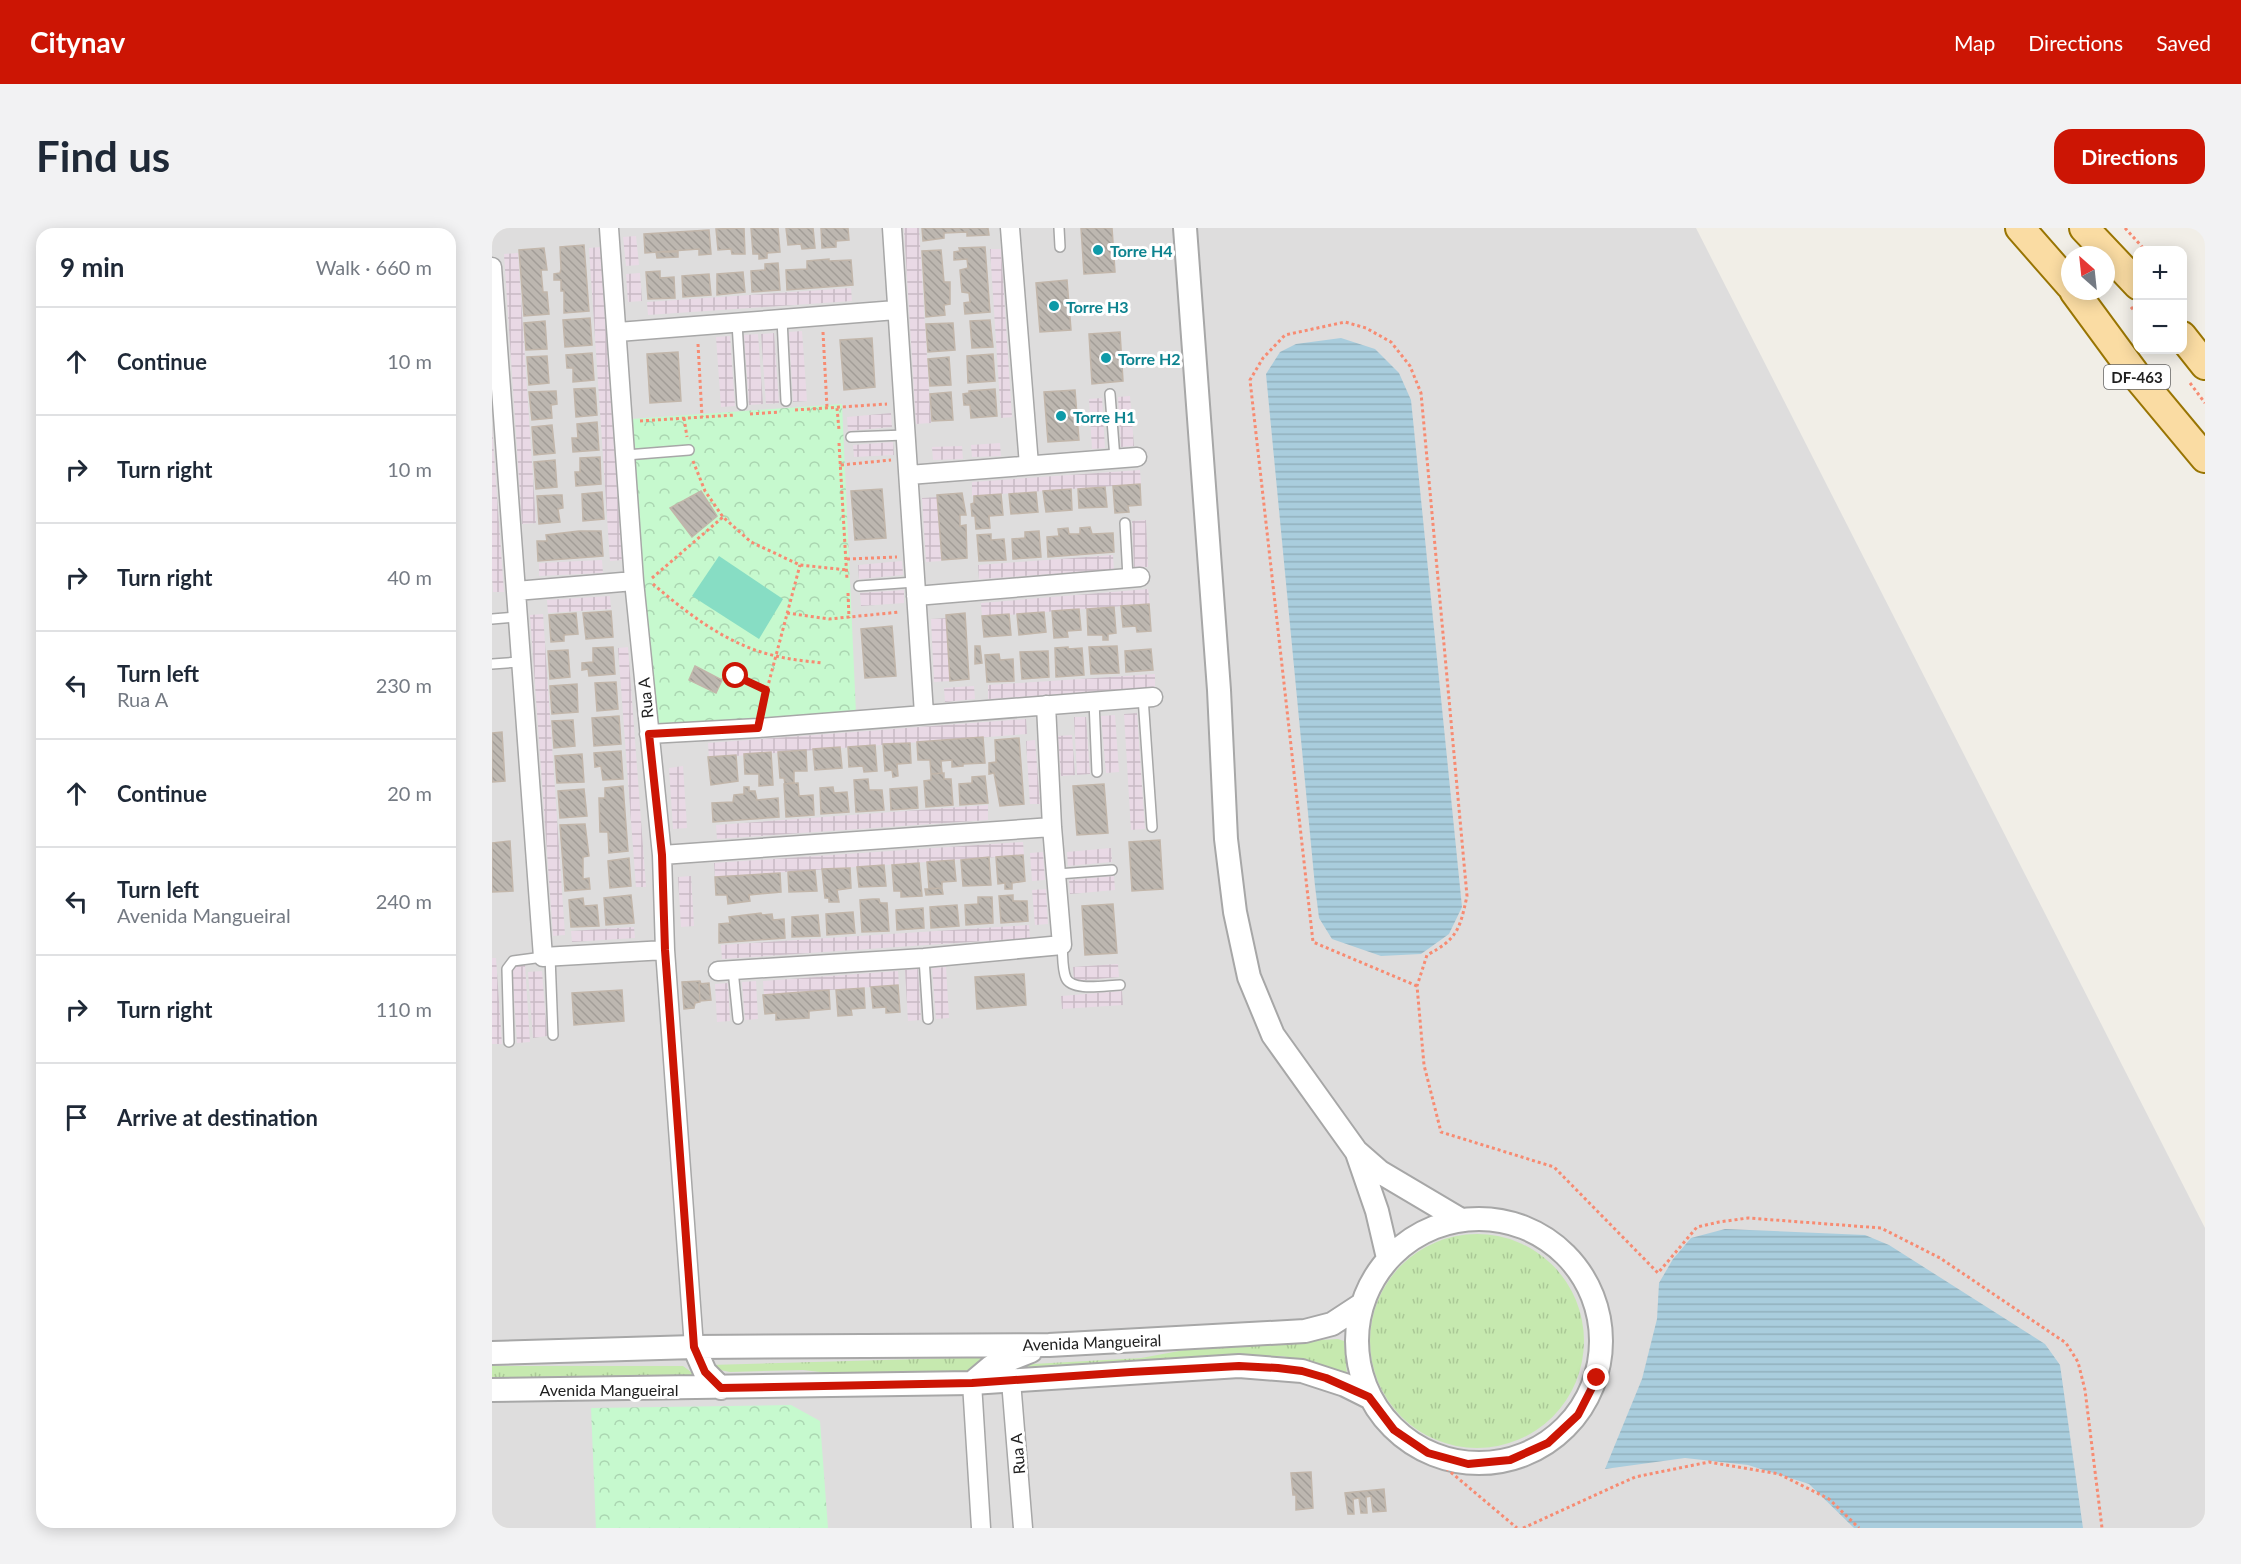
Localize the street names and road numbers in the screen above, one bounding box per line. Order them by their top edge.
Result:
road number: DF-463 [2104,365,2170,389]
street label: Rua A [633,676,657,719]
street label: Avenida Mangueiral [1022,1330,1162,1354]
street label: Avenida Mangueiral [540,1380,678,1399]
street label: Rua A [1006,1433,1028,1475]

